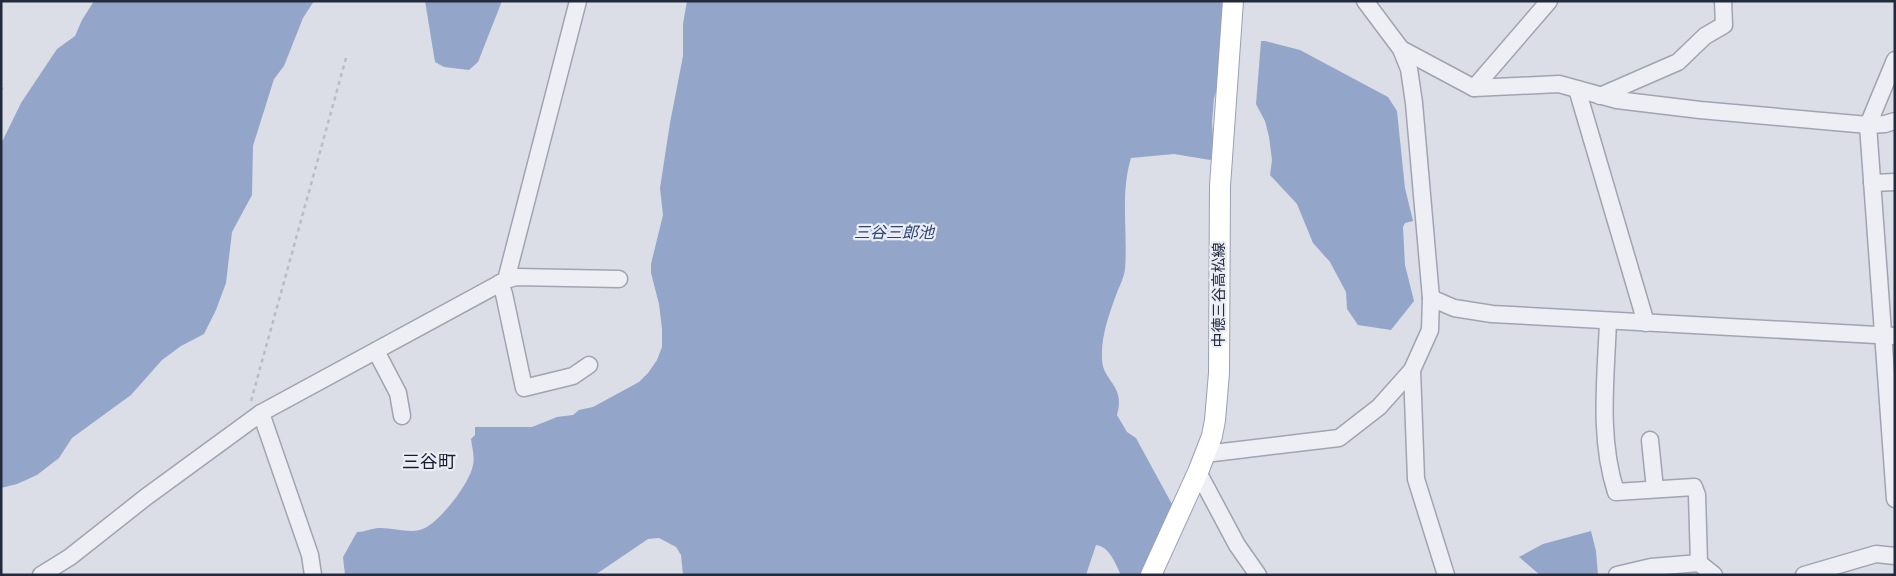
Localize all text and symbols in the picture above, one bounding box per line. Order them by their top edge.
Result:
water label: 三谷三郎池 [854,223,936,242]
street label: 中徳三谷高松線 [1210,242,1228,348]
district label: 三谷町 [402,451,456,472]

